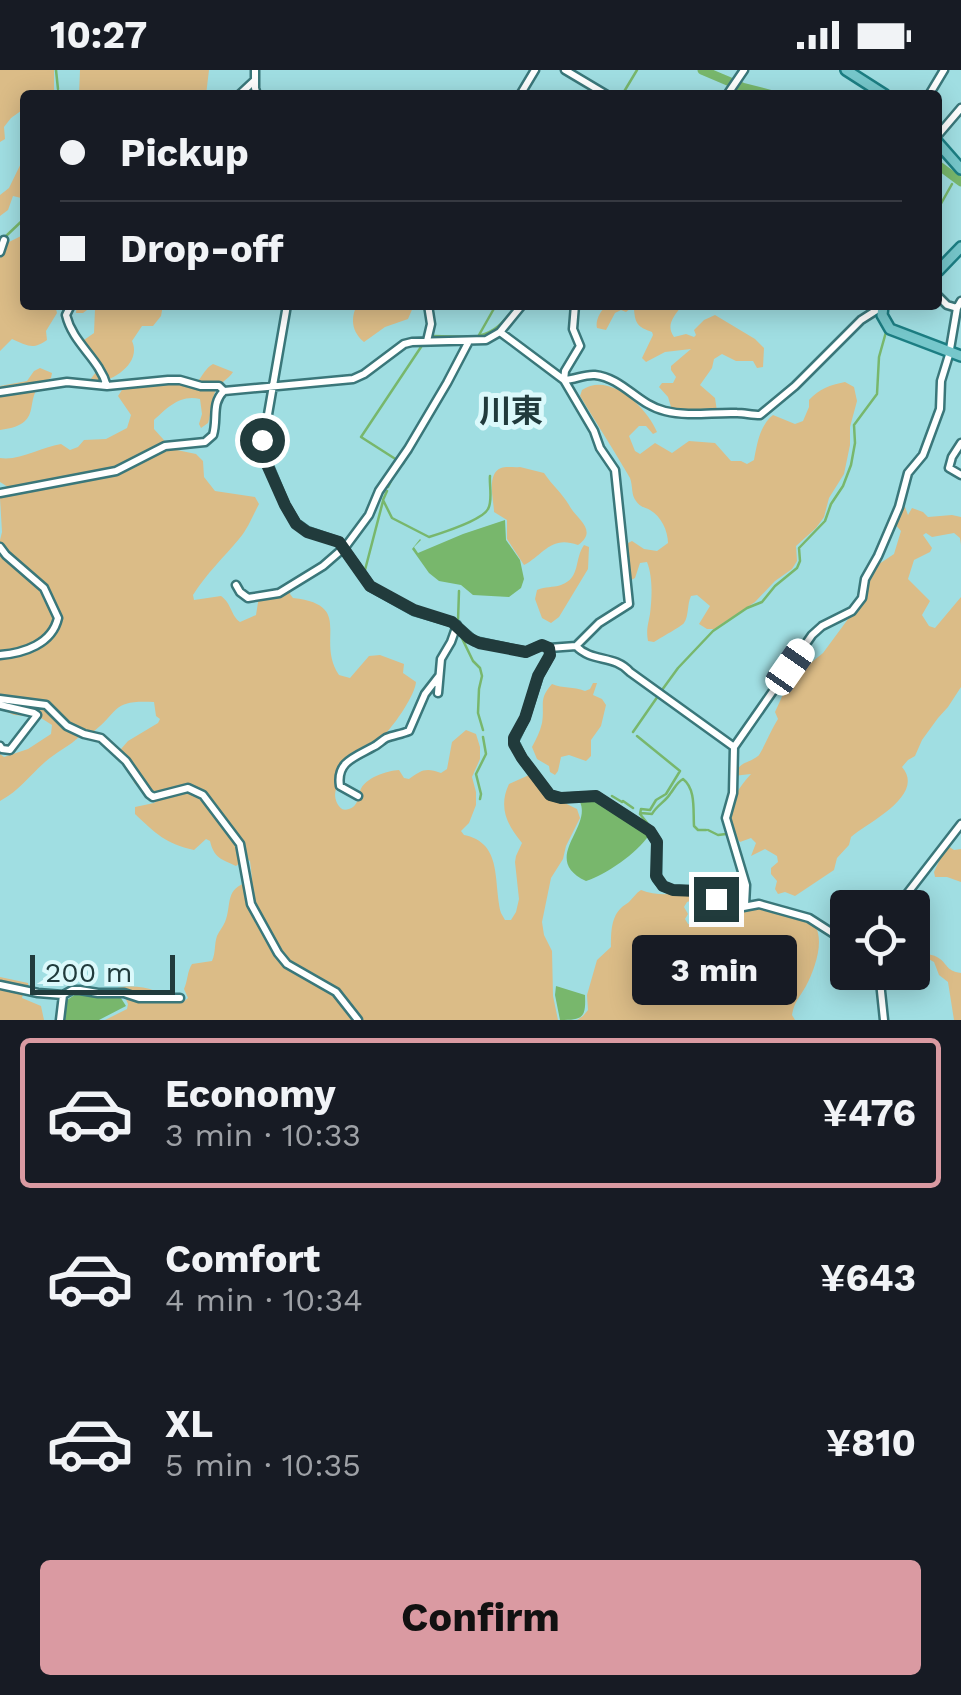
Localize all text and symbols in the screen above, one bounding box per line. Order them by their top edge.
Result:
text: 10:27 [50,13,147,57]
text: Pickup [120,131,249,175]
text: Drop-off [120,227,284,271]
district label: 川東 [479,392,543,430]
route start [240,418,285,463]
car [761,634,819,700]
route end [694,877,739,922]
map controls [830,890,930,990]
button: locate [830,890,930,990]
callout: 3 min [634,934,798,1004]
scale bar [30,950,175,994]
text: 3 min [671,951,758,989]
text: 200 m [45,956,132,989]
icon: car [45,1068,135,1158]
text: Economy [165,1072,336,1116]
text: ¥476 [823,1091,916,1135]
text: 3 min · 10:33 [165,1116,361,1154]
icon: car [45,1233,135,1323]
text: Comfort [165,1237,320,1281]
text: ¥643 [820,1256,916,1300]
text: 4 min · 10:34 [165,1281,363,1319]
icon: car [45,1398,135,1488]
text: XL [165,1402,213,1446]
text: ¥810 [826,1421,916,1465]
text: 5 min · 10:35 [165,1446,361,1484]
button: Confirm [40,1560,921,1675]

